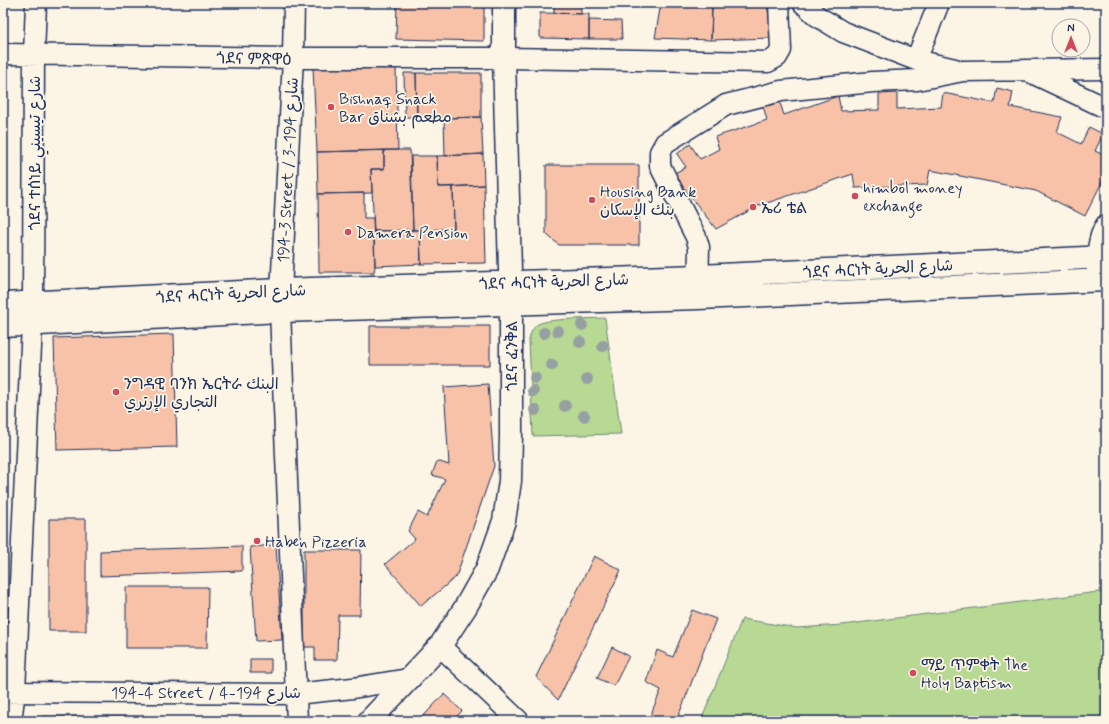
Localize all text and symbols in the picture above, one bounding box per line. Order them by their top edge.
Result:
north arrow [1051,18,1091,58]
text: N [1067,22,1075,36]
street label: ጎደና ምጽዋዕ [216,48,292,71]
street label: ጎደና ተሰነይ شارع تيسيني [25,76,49,230]
street label: 194-3 Street / شارع 194-3 [273,77,304,263]
place label: Bishnaq Snack Bar مطعم بشناق [339,89,452,129]
marker: Bishnaq Snack Bar مطعم بشناق [326,102,336,112]
place label: himbol money exchange [863,178,963,218]
place label: Housing Bank بنك الإسكان [600,182,696,221]
marker: himbol money exchange [850,191,860,201]
marker: Housing Bank بنك الإسكان [587,195,597,205]
place label: ኤሪ ቴል [761,198,807,219]
marker: ኤሪ ቴል [748,202,758,212]
place label: Damera Pension [356,223,468,244]
marker: Damera Pension [343,227,353,237]
street label: ጎደና ሓርነት شارع الحرية [803,255,954,284]
street label: ጎደና ሓርነት شارع الحرية [479,269,629,296]
street label: ጎደና ሓርነት شارع الحرية [156,280,307,309]
street label: ጎደና ፈንቅል [502,321,523,391]
place label: ንግዳዊ ባንክ ኤርትራ البنك التجاري الإرتري [124,374,279,413]
marker: ንግዳዊ ባንክ ኤርትራ البنك التجاري الإرتري [111,387,121,397]
place label: Haben Pizzeria [265,532,367,553]
marker: Haben Pizzeria [252,536,262,546]
place label: ማይ ጥምቀት The Holy Baptism [921,655,1028,694]
marker: ማይ ጥምቀት The Holy Baptism [908,668,918,678]
street label: 194-4 Street / شارع 194-4 [111,683,301,704]

